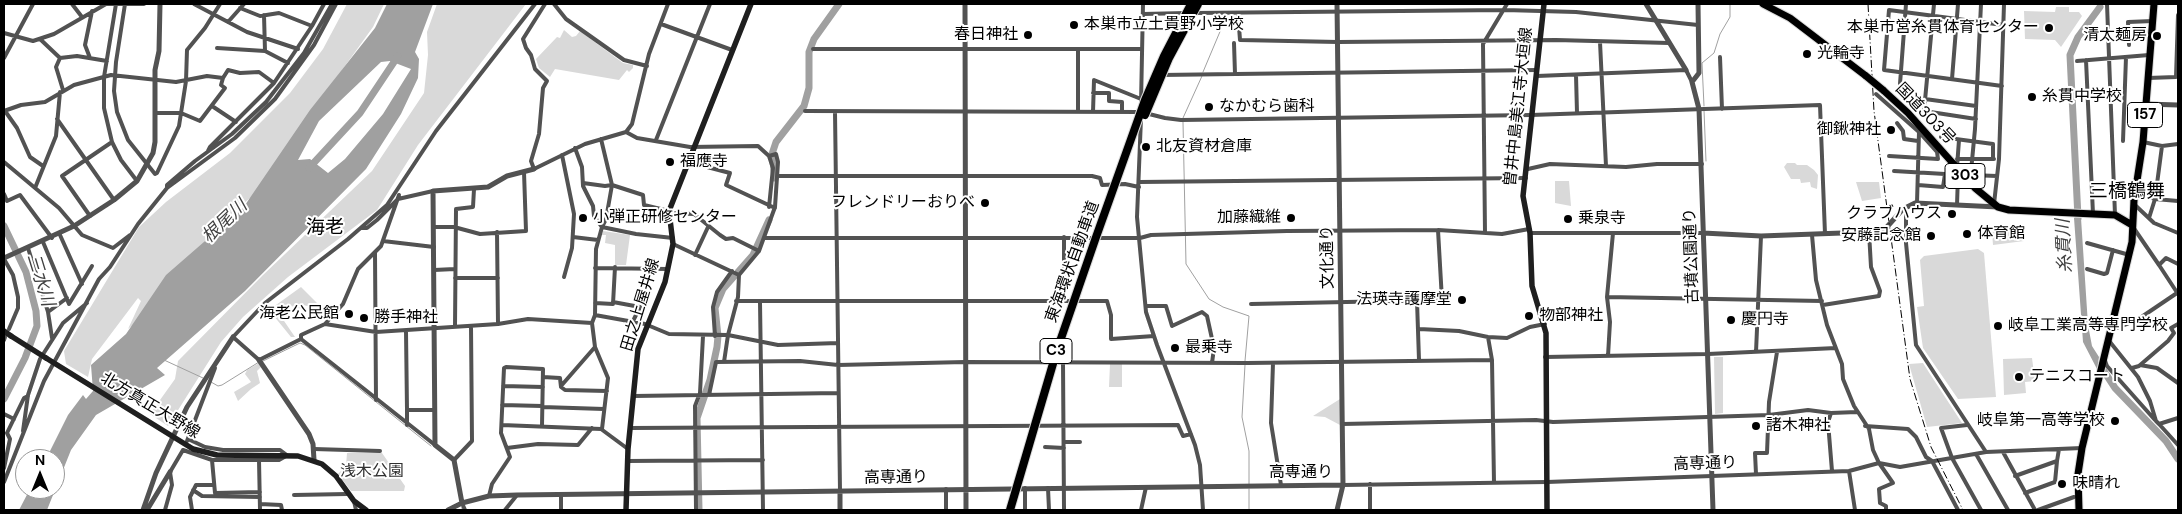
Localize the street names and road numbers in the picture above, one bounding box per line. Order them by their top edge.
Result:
street label: 曽井中島美江寺大垣線 [1501,26,1537,188]
street label: 国道303号 [1891,79,1959,149]
road number: 157 [2128,102,2162,128]
road number: 303 [1945,164,1985,188]
street label: 東海環状自動車道 [1042,199,1104,325]
street label: 古墳公園通り [1681,208,1703,304]
street label: 文化通り [1318,225,1338,289]
street label: 田之上屋井線 [618,256,664,354]
road number: C3 [1040,338,1072,364]
street label: 北方真正大野線 [97,369,203,443]
street label: 高専通り [1673,453,1737,475]
street label: 高専通り [1269,463,1333,483]
street label: 高専通り [864,468,928,488]

